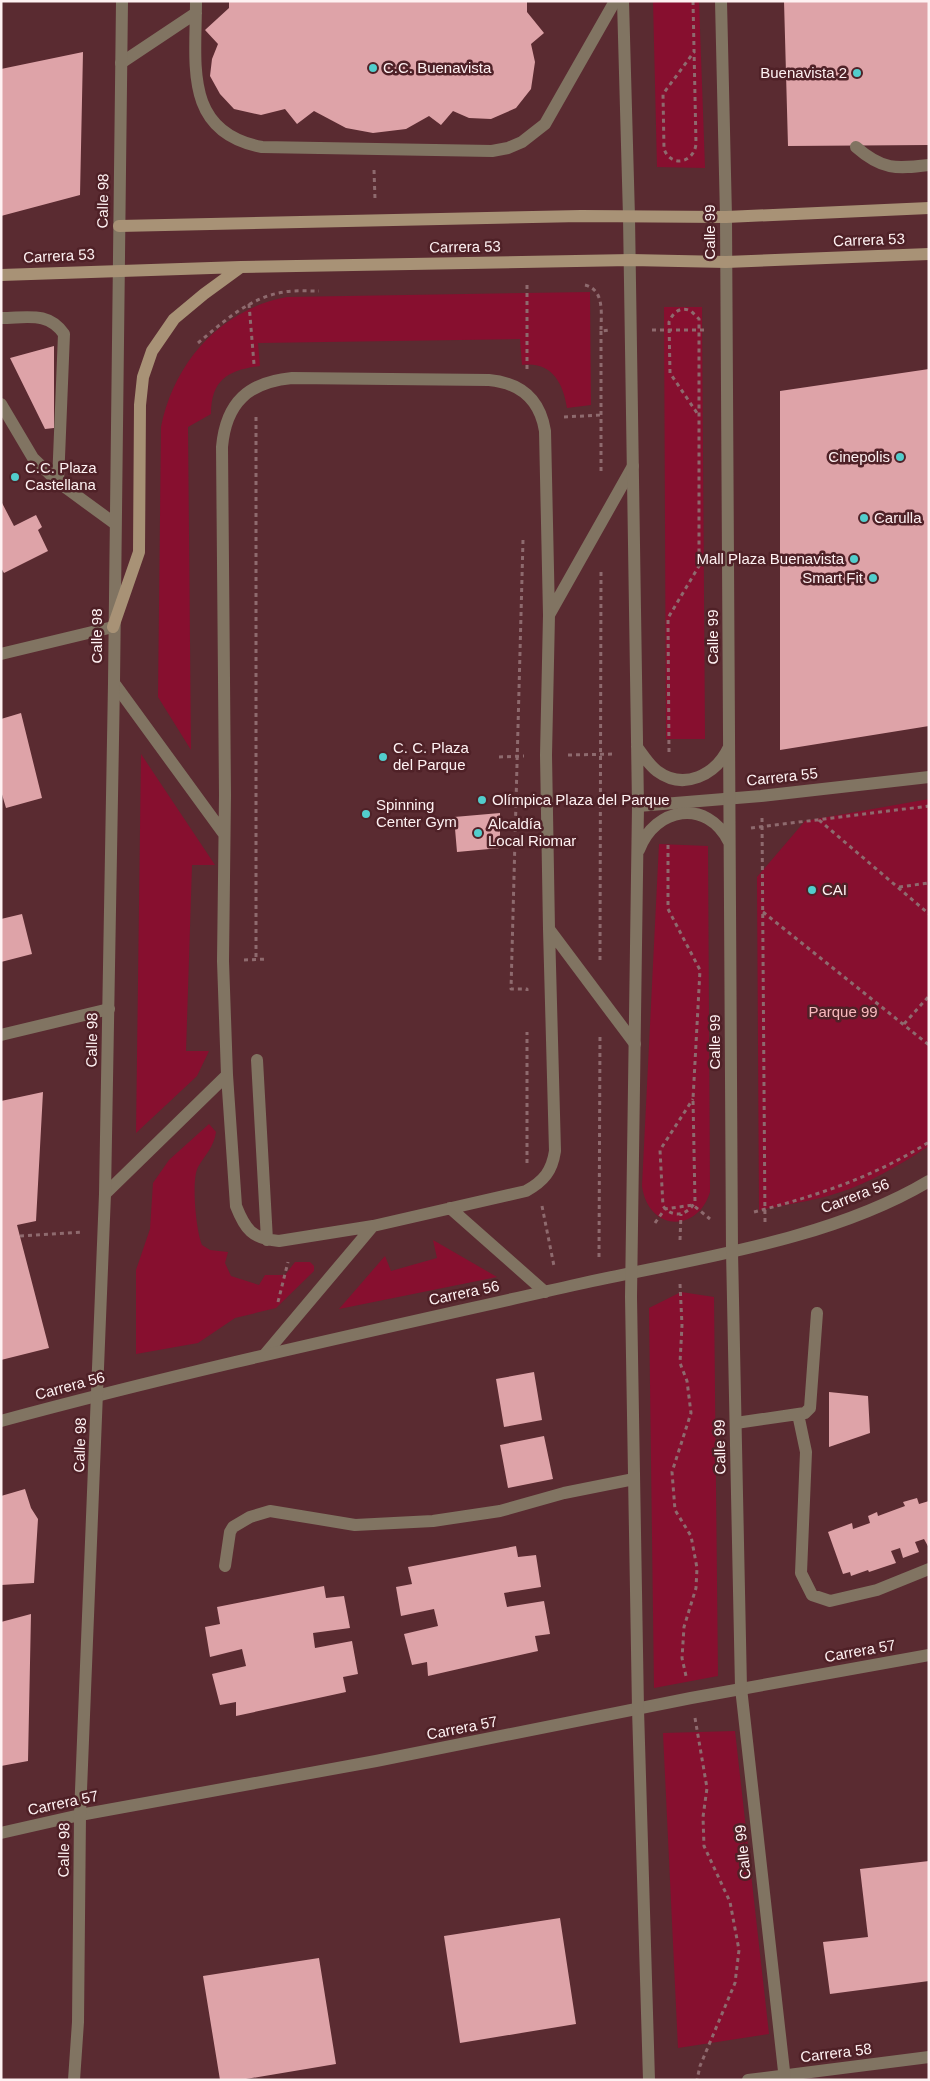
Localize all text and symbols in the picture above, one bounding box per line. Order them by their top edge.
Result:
place label: C.C. Buenavista [383,59,492,76]
marker: C.C. Buenavista [367,62,379,74]
place label: Buenavista 2 [760,64,847,81]
marker: Buenavista 2 [851,67,863,79]
street label: Calle 98 [94,173,111,229]
street label: Calle 99 [701,204,718,260]
street label: Carrera 53 [833,230,905,249]
street label: Carrera 53 [429,237,501,256]
street label: Carrera 53 [23,245,95,266]
place label: Cinepolis [828,448,890,465]
marker: Cinepolis [894,451,906,463]
place label: C.C. Plaza Castellana [25,459,97,493]
marker: C.C. Plaza Castellana [9,471,21,483]
place label: Carulla [874,509,922,526]
marker: Carulla [858,512,870,524]
place label: Mall Plaza Buenavista [696,550,845,567]
marker: Mall Plaza Buenavista [848,553,860,565]
place label: Smart Fit [802,569,864,586]
marker: Smart Fit [867,572,879,584]
street label: Calle 98 [88,608,105,664]
street label: Calle 99 [704,609,721,665]
place label: C. C. Plaza del Parque [393,739,470,773]
marker: C. C. Plaza del Parque [377,751,389,763]
street label: Carrera 55 [745,764,818,789]
place label: Olímpica Plaza del Parque [492,791,670,808]
marker: Olímpica Plaza del Parque [476,794,488,806]
place label: Spinning Center Gym [376,796,457,830]
marker: Spinning Center Gym [360,808,372,820]
place label: Alcaldía Local Riomar [488,815,576,849]
marker: Alcaldía Local Riomar [472,827,484,839]
place label: CAI [822,881,847,898]
marker: CAI [806,884,818,896]
park label: Parque 99 [808,1003,878,1020]
street label: Calle 98 [83,1012,100,1068]
street label: Calle 99 [706,1014,723,1070]
street label: Carrera 56 [818,1175,891,1216]
street label: Carrera 56 [427,1277,501,1308]
street label: Carrera 56 [33,1368,107,1403]
street label: Calle 98 [70,1417,89,1473]
street label: Calle 99 [711,1419,728,1475]
street label: Carrera 57 [823,1636,897,1665]
street label: Carrera 57 [425,1712,499,1743]
street label: Carrera 57 [26,1787,100,1818]
street label: Calle 98 [55,1822,72,1878]
street label: Calle 99 [731,1824,754,1880]
street label: Carrera 58 [799,2040,873,2065]

